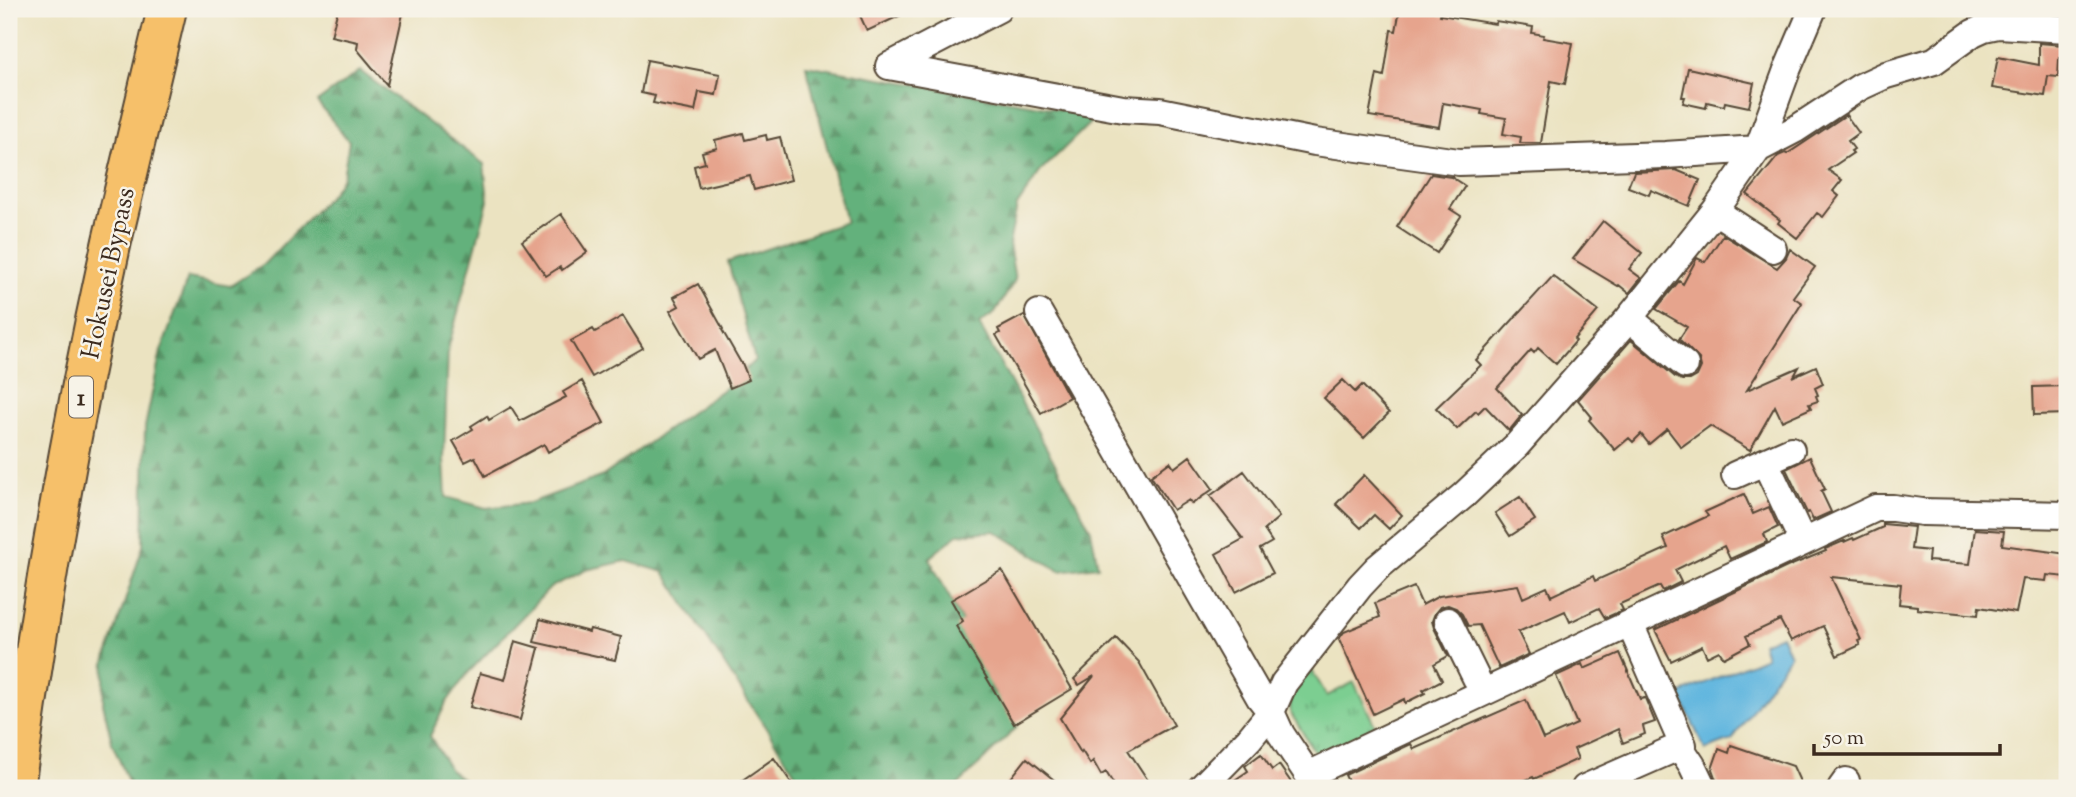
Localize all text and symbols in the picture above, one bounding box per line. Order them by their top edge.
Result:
street label: Hokusei Bypass [73,184,146,363]
road number: 1 [69,376,93,418]
scale bar [1814,713,1999,757]
text: 50 m [1823,724,1864,754]

